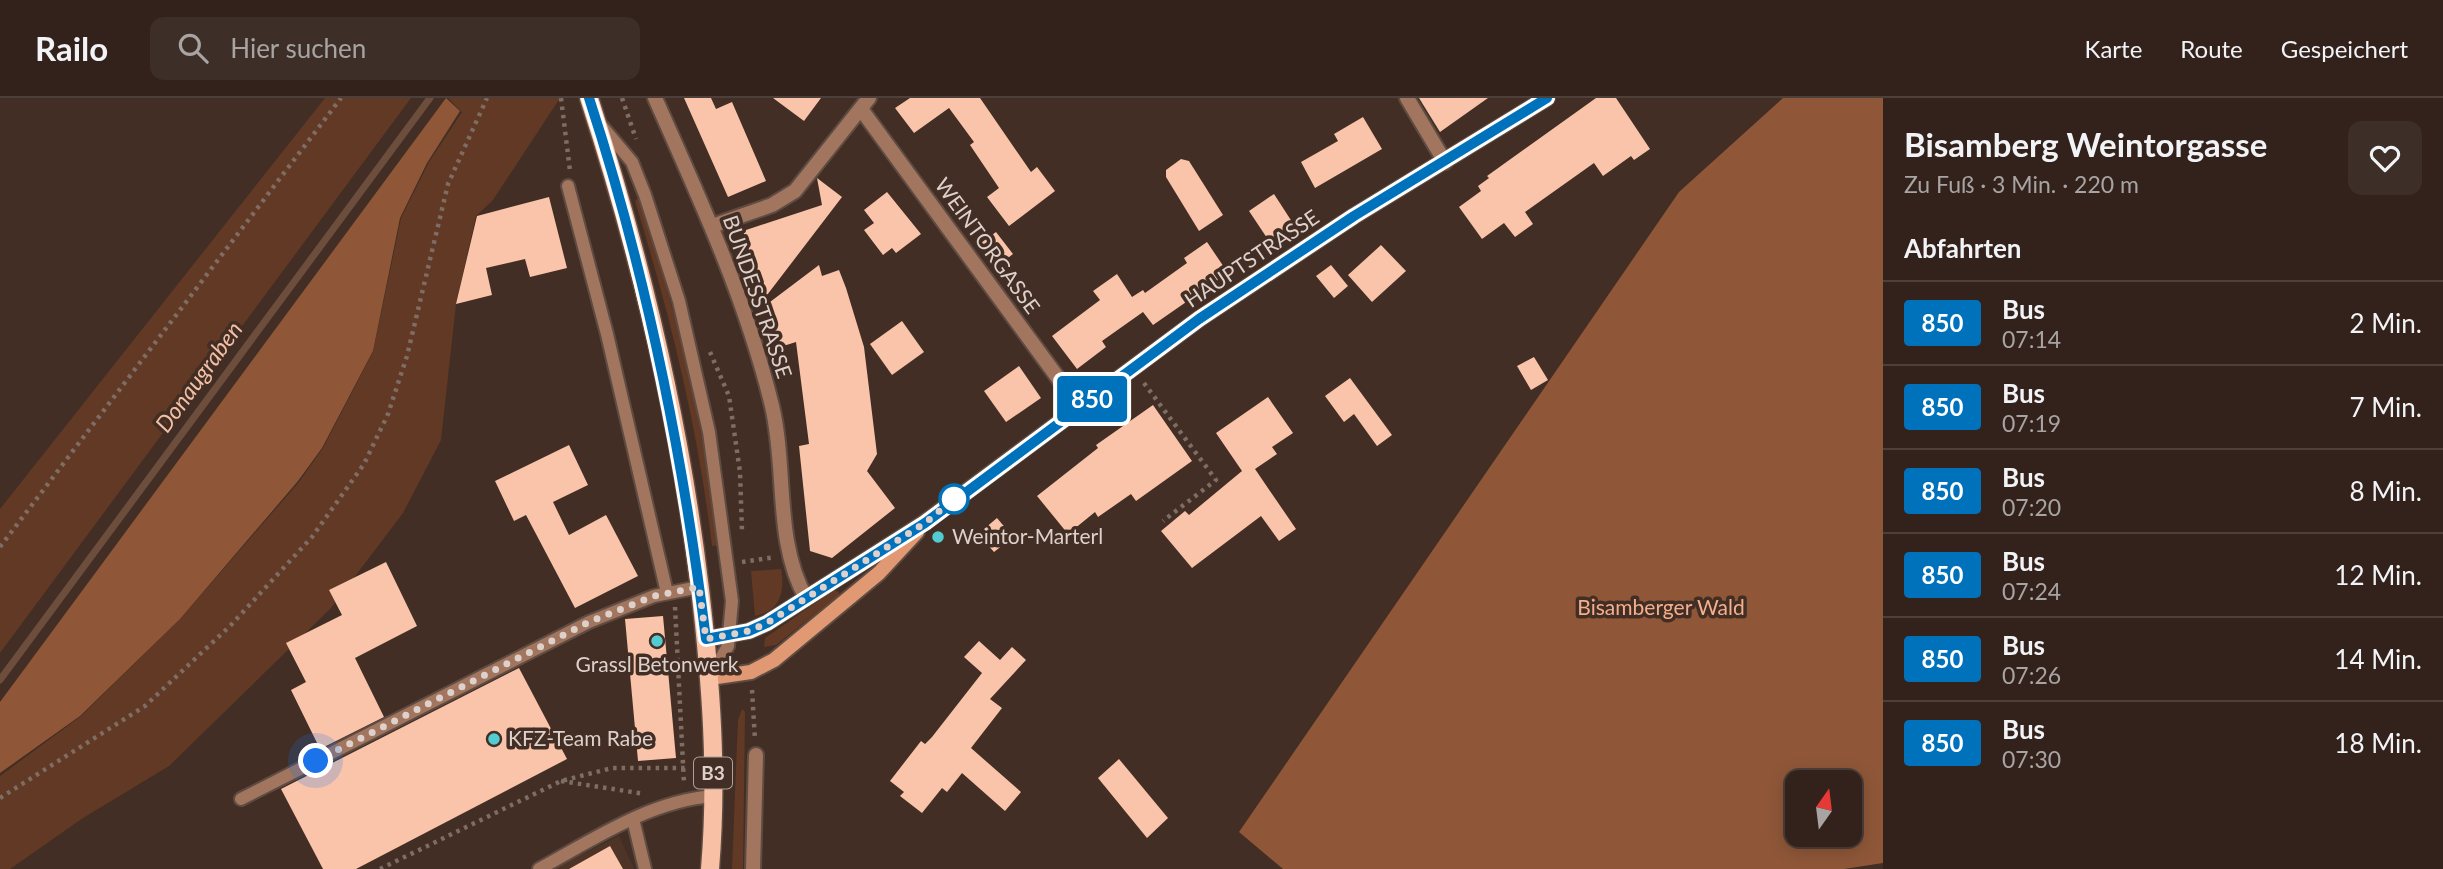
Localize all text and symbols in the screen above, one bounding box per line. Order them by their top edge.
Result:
search box [150,17,640,80]
text: Railo [35,28,108,68]
icon: search [174,29,212,67]
text: Hier suchen [230,32,366,64]
text: Karte [2085,34,2142,63]
text: Route [2180,34,2243,63]
text: Gespeichert [2281,34,2408,63]
button: heart [2348,121,2422,195]
text: Bisamberg Weintorgasse [1904,124,2268,164]
text: Zu Fuß · 3 Min. · 220 m [1904,170,2139,198]
street label: WEINTORGASSE [931,172,1046,318]
street label: HAUPTSTRASSE [1179,204,1323,312]
street label: BUNDESSTRASSE [719,212,798,381]
text: Abfahrten [1904,232,2022,264]
text: Bus [2002,293,2045,325]
text: 2 Min. [2349,307,2422,339]
text: 850 [1922,308,1963,337]
water label: Donaugraben [149,316,248,437]
text: 07:14 [2002,325,2061,353]
line badge: 850 [1052,376,1132,422]
text: Bus [2002,377,2045,409]
text: 850 [1071,384,1113,413]
text: 7 Min. [2349,391,2422,423]
text: 850 [1922,392,1963,421]
text: 07:19 [2002,409,2061,437]
text: Bus [2002,461,2045,493]
text: 8 Min. [2349,475,2422,507]
text: 850 [1922,476,1963,505]
unlabelled marker [939,484,969,514]
text: 07:20 [2002,493,2061,521]
place label: Weintor-Marterl [952,523,1103,548]
marker: Weintor-Marterl [930,529,946,545]
text: Bus [2002,545,2045,577]
text: 12 Min. [2334,559,2422,591]
text: 850 [1922,560,1963,589]
text: 07:24 [2002,577,2061,605]
park label: Bisamberger Wald [1577,594,1745,619]
text: Bus [2002,629,2045,661]
marker: Grassl Betonwerk [649,633,665,649]
text: 14 Min. [2334,643,2422,675]
text: 850 [1922,644,1963,673]
place label: Grassl Betonwerk [576,651,739,676]
text: 07:26 [2002,661,2061,689]
text: Bus [2002,713,2045,745]
place label: KFZ-Team Rabe [508,725,653,750]
text: 18 Min. [2334,727,2422,759]
text: 850 [1922,728,1963,757]
marker: KFZ-Team Rabe [486,731,502,747]
your location [298,743,333,778]
text: 07:30 [2002,745,2061,773]
road number: B3 [694,758,732,788]
north arrow [1785,770,1862,847]
map controls [1785,770,1862,847]

